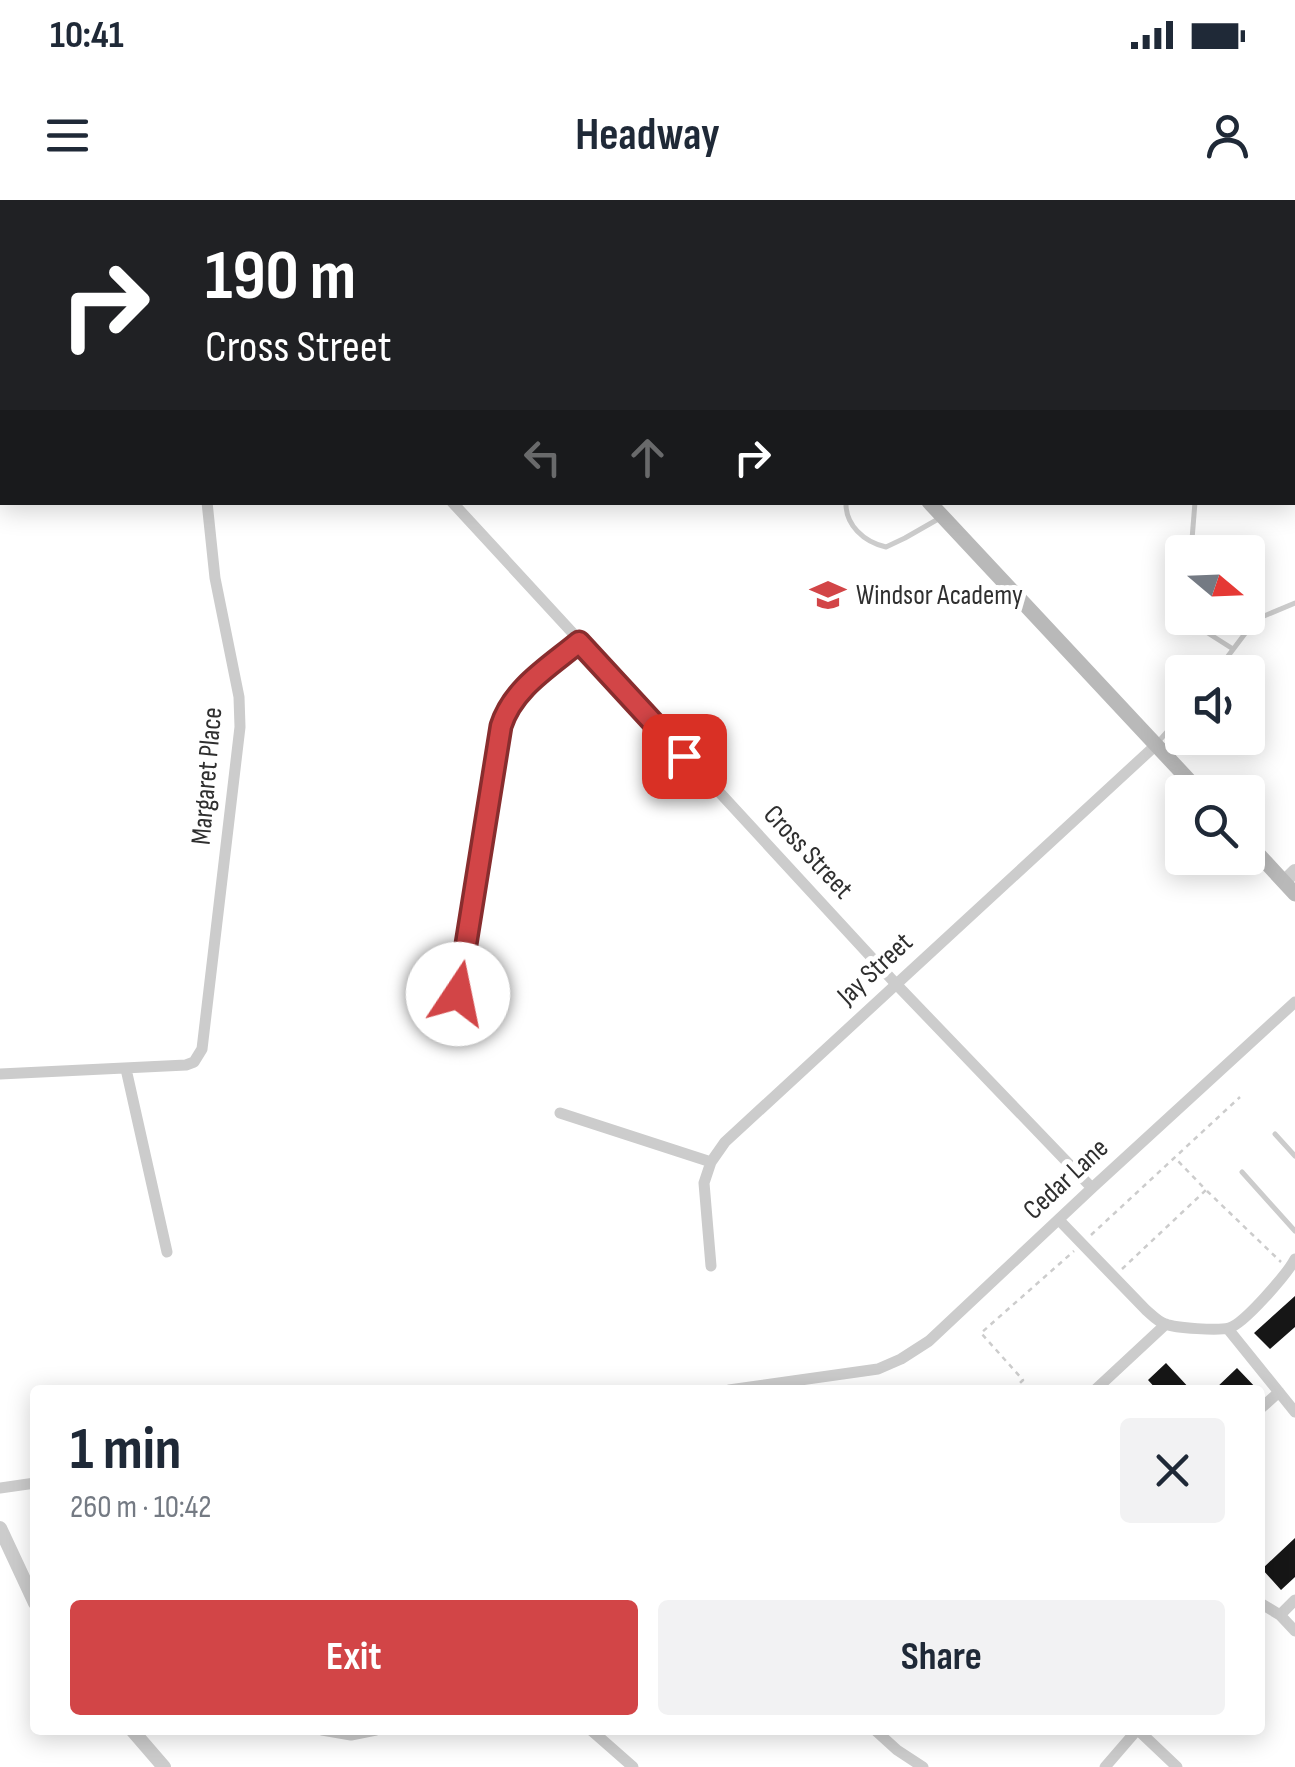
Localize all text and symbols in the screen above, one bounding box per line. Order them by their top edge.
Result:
text: 10:41 [50,13,124,58]
icon: menu [40,108,95,163]
text: Headway [575,108,720,163]
icon: person [1200,108,1255,163]
text: 190 m [205,235,356,319]
icon: right [40,240,170,370]
text: Cross Street [205,320,391,375]
icon: left [515,430,570,485]
icon: ahead [620,430,675,485]
icon: right [725,430,780,485]
north arrow [1165,535,1265,635]
map controls [1165,535,1265,875]
school or university icon: Windsor Academy [809,576,847,614]
place label: Windsor Academy [856,579,1023,612]
button: sound [1165,655,1265,755]
street label: Margaret Place [185,706,229,846]
pin [642,714,727,799]
icon: arrive [657,729,712,784]
button: search [1165,775,1265,875]
street label: Cross Street [756,798,860,906]
street label: Jay Street [830,926,919,1013]
position arrow [406,942,510,1046]
street label: Cedar Lane [1017,1131,1115,1227]
text: 1 min [70,1414,182,1486]
button: close [1120,1418,1225,1523]
text: 260 m · 10:42 [70,1488,212,1527]
button: Exit [70,1600,638,1715]
button: Share [658,1600,1225,1715]

